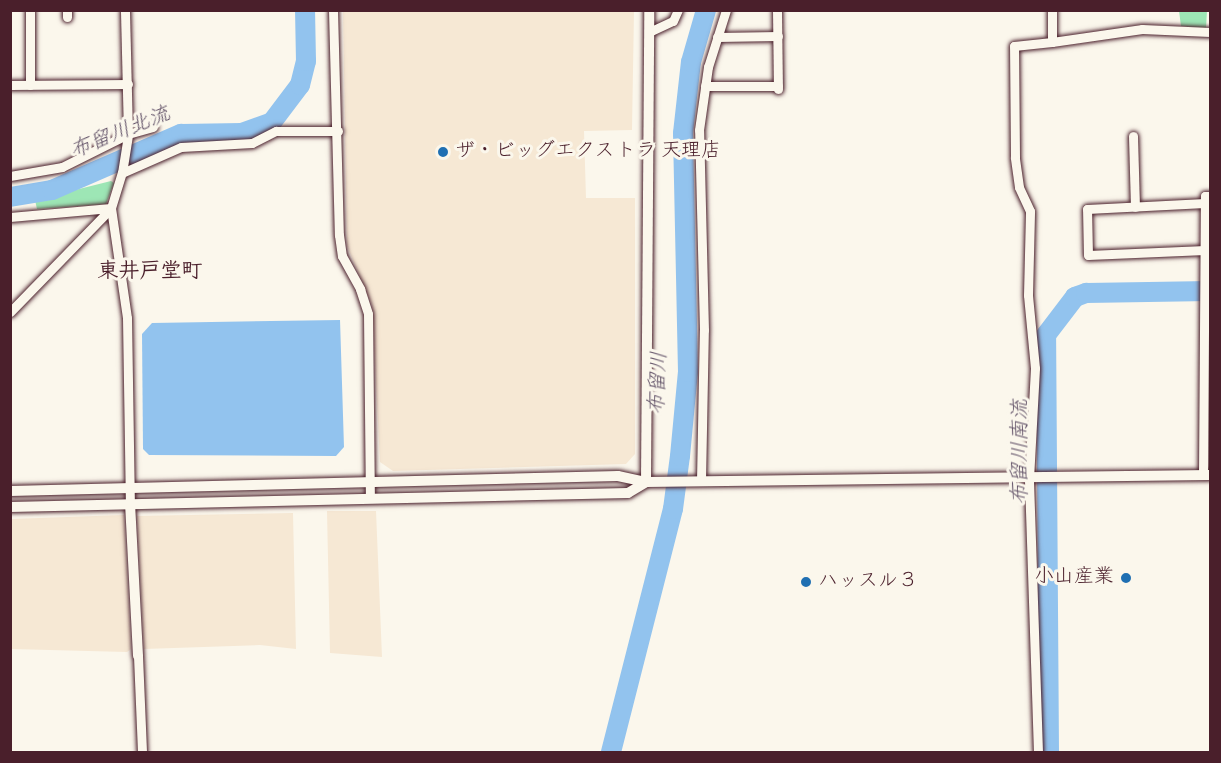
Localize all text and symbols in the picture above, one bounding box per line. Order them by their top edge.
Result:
water label: 布留川北流 [68,104,174,166]
place label: ザ・ビッグエクストラ 天理店 [455,140,720,164]
marker: ザ・ビッグエクストラ 天理店 [436,145,450,159]
district label: 東井戸堂町 [98,261,202,287]
water label: 布留川 [647,351,675,415]
water label: 布留川南流 [1010,400,1036,504]
place label: 小山産業 [1034,566,1114,590]
place label: ハッスル３ [818,570,918,594]
marker: 小山産業 [1119,571,1133,585]
marker: ハッスル３ [799,575,813,589]

